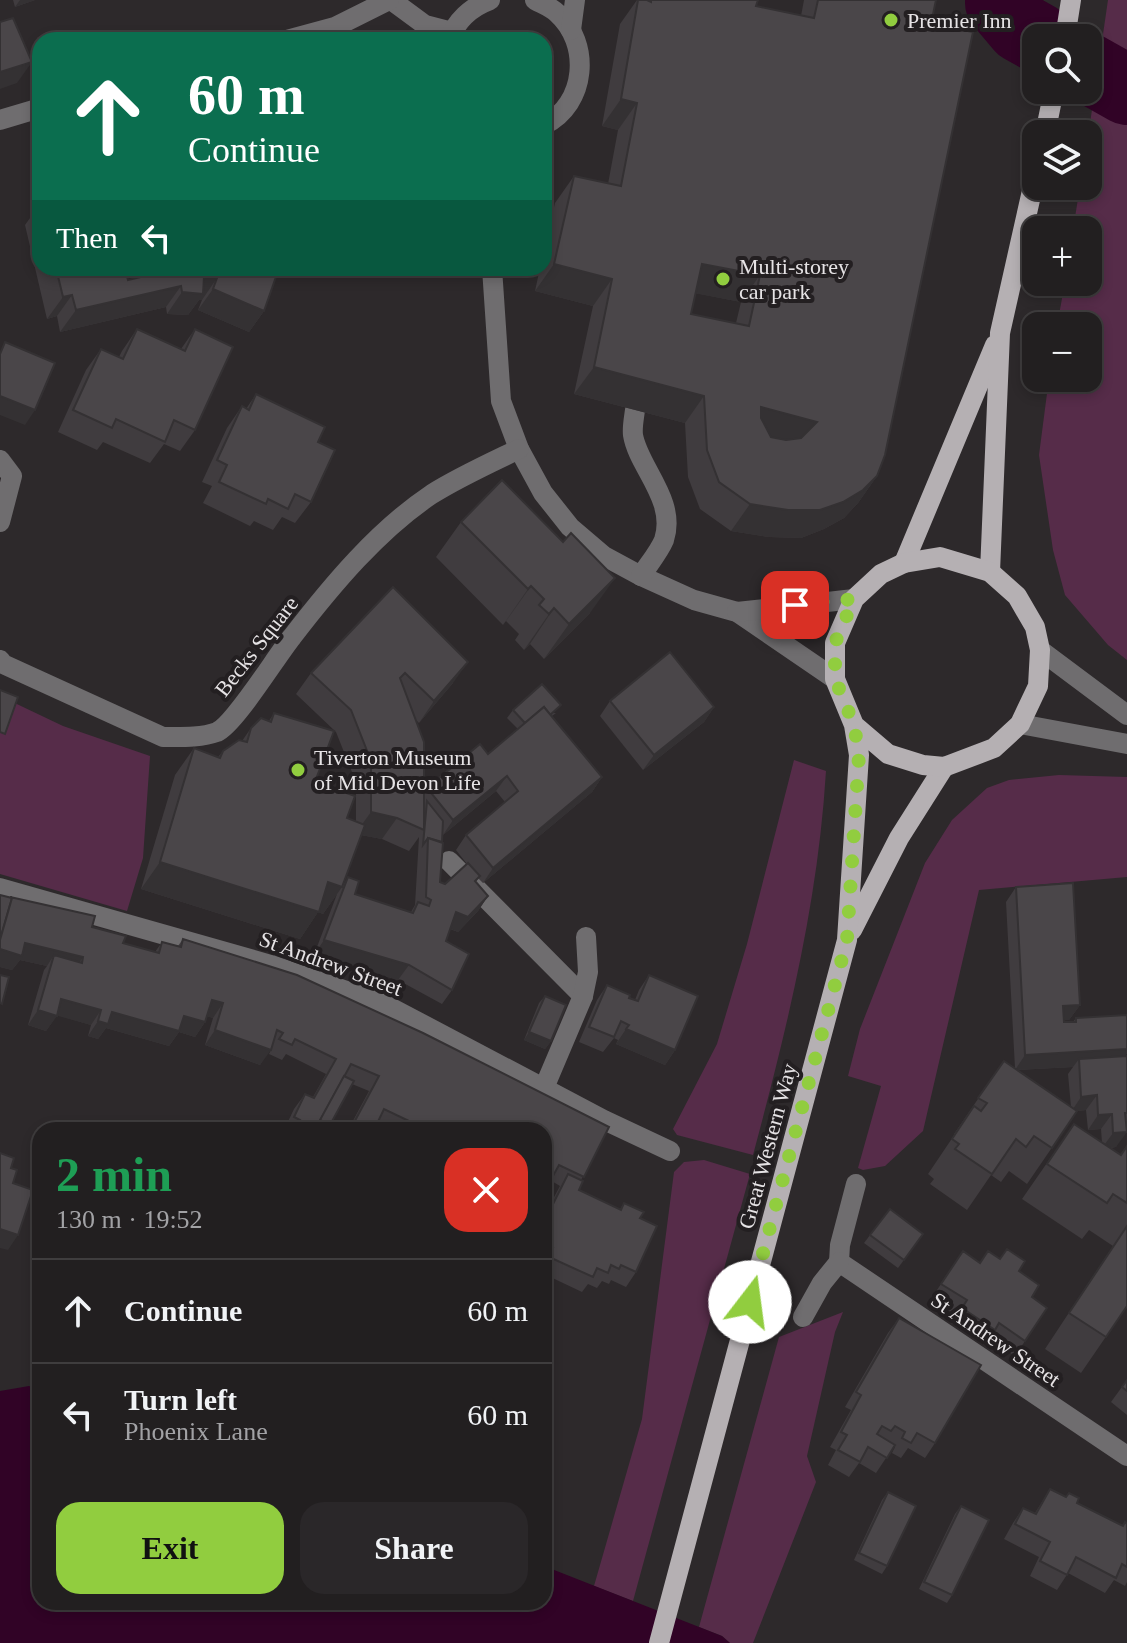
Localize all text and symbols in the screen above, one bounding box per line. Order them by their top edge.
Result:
place label: Premier Inn [907,8,1011,33]
marker: Premier Inn [882,11,900,29]
map controls [1022,24,1102,392]
button: search [1022,24,1102,104]
icon: ahead [56,64,160,168]
text: 60 m [188,64,305,126]
button: layers [1022,120,1102,200]
text: Continue [188,130,320,170]
icon: left [134,216,178,260]
button: + [1022,216,1102,296]
text: Then [56,221,118,254]
place label: Multi-storey car park [739,254,849,304]
marker: Multi-storey car park [714,270,732,288]
button: − [1022,312,1102,392]
pin [761,571,829,639]
icon: arrive [773,583,817,627]
street label: Becks Square [209,591,303,701]
place label: Tiverton Museum of Mid Devon Life [314,745,481,795]
marker: Tiverton Museum of Mid Devon Life [289,761,307,779]
street label: St Andrew Street [256,926,406,1001]
street label: Great Western Way [733,1061,802,1232]
text: 2 min [56,1148,172,1201]
button: close [444,1148,528,1232]
text: 130 m · 19:52 [56,1205,203,1234]
position arrow [708,1260,792,1344]
street label: St Andrew Street [926,1287,1065,1392]
icon: ahead [56,1289,100,1333]
text: Continue [124,1294,242,1327]
text: 60 m [467,1294,528,1327]
text: Turn left [124,1383,237,1416]
icon: left [56,1393,100,1437]
text: 60 m [467,1398,528,1431]
text: Phoenix Lane [124,1417,268,1446]
button: Exit [56,1502,284,1594]
button: Share [300,1502,528,1594]

